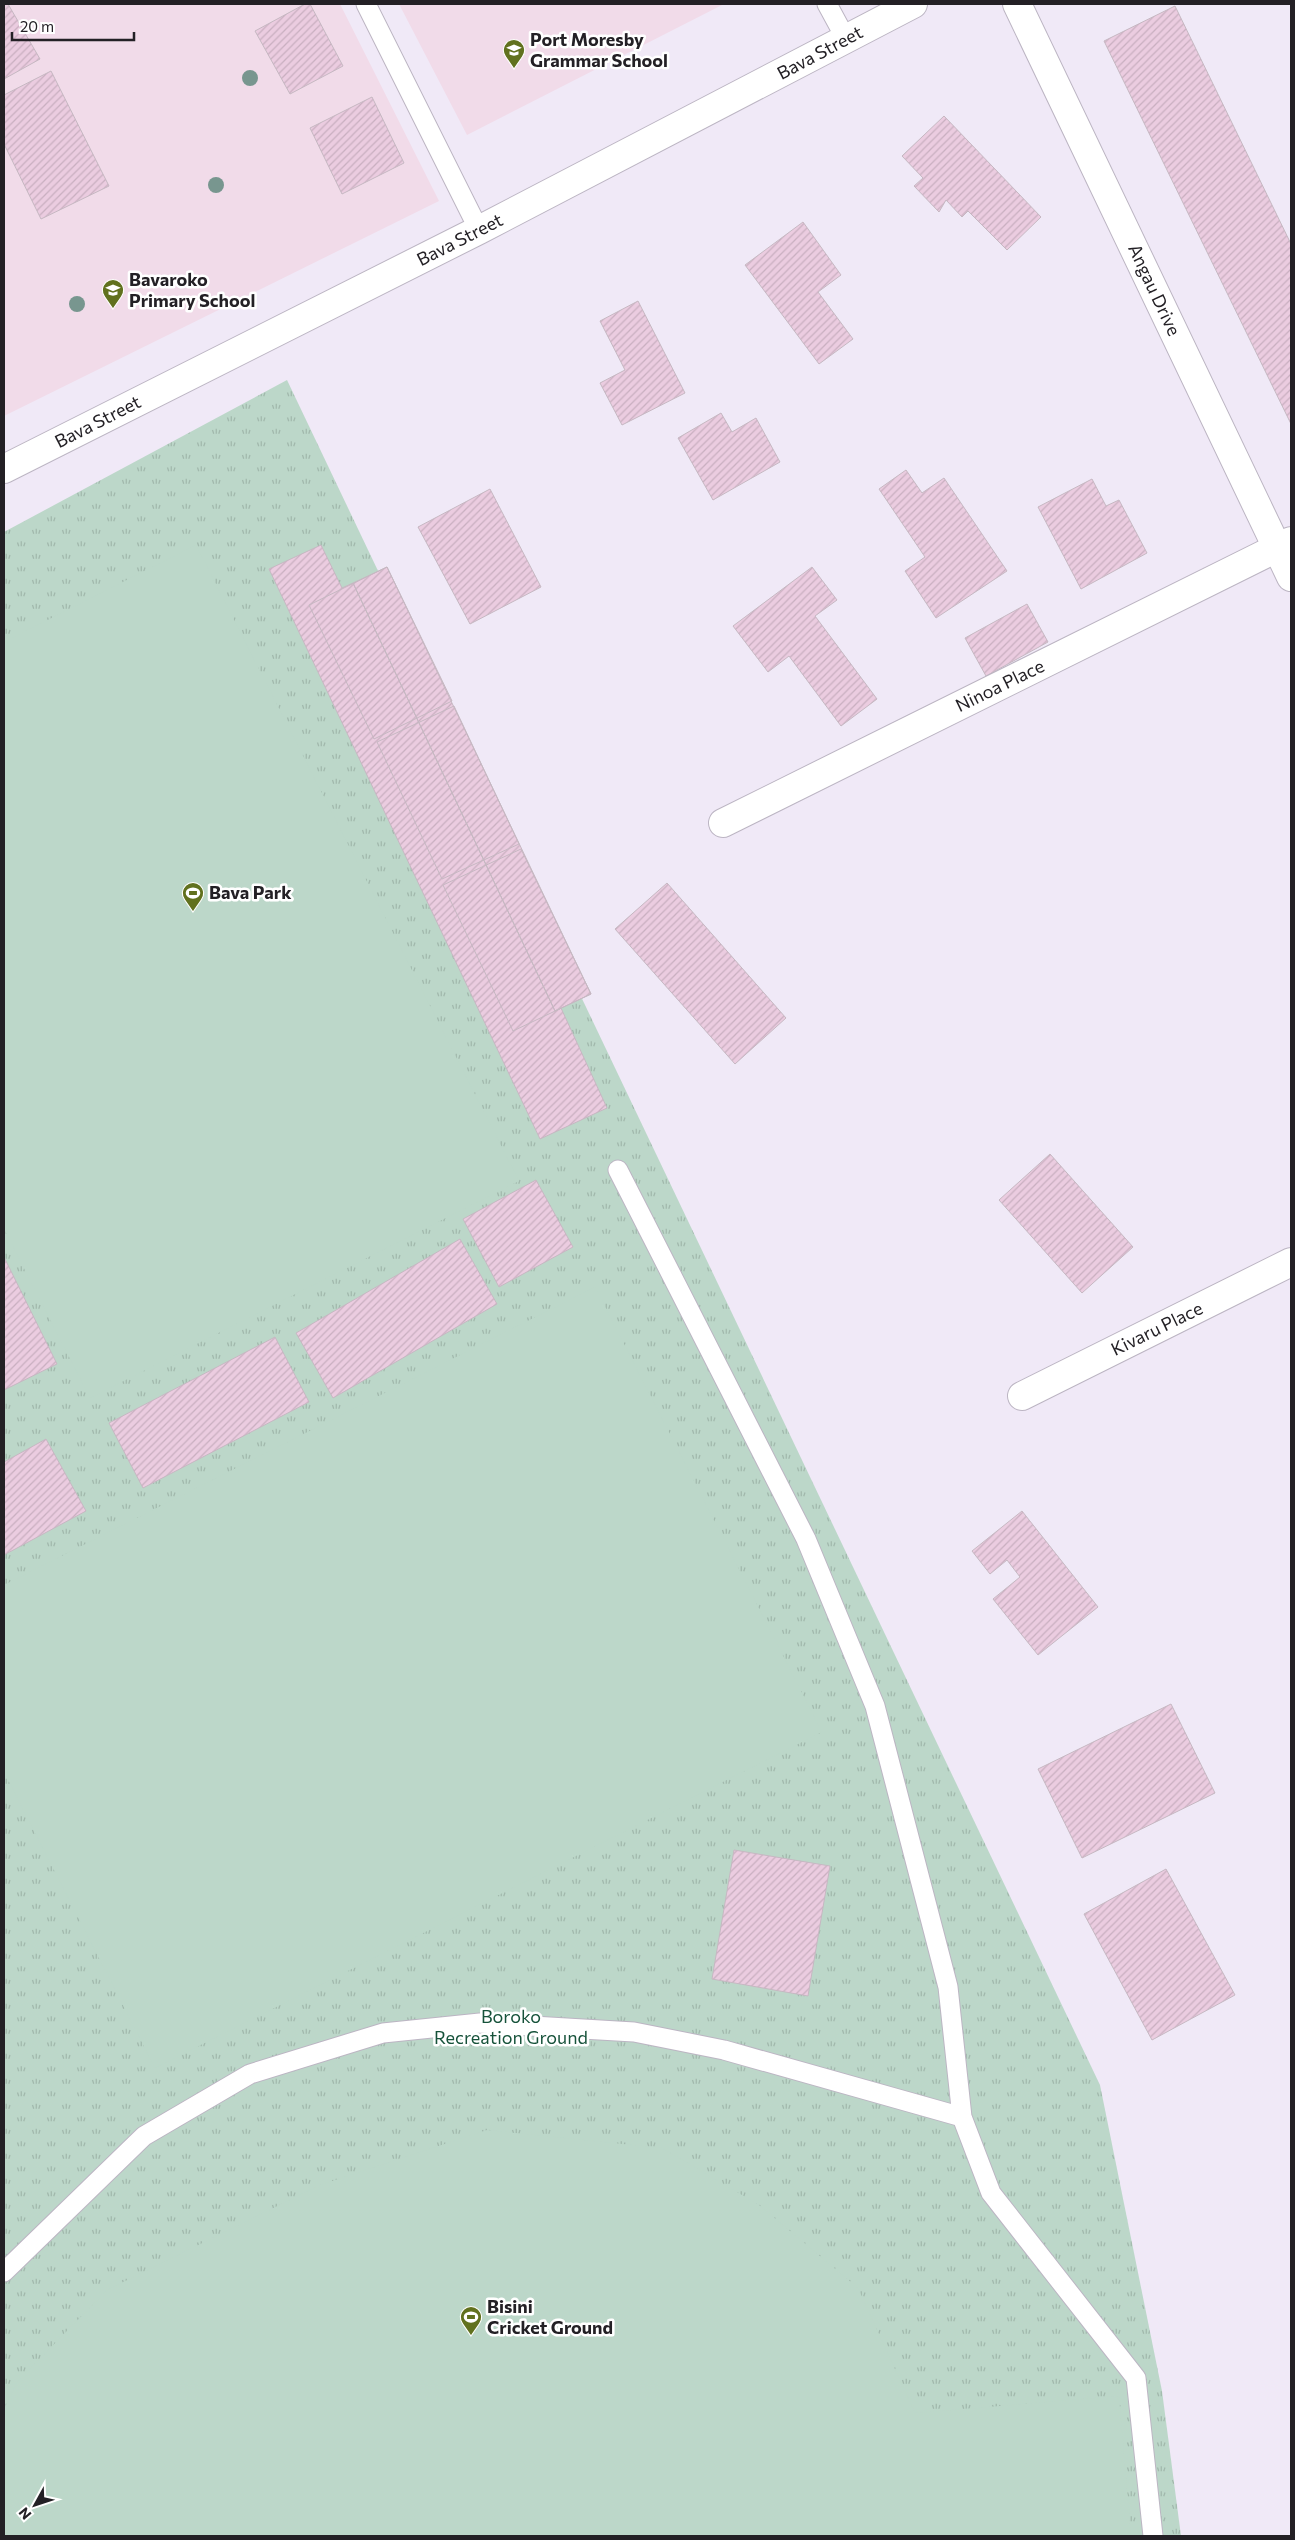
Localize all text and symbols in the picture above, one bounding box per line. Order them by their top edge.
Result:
scale bar [12,10,135,42]
text: 20 m [20,17,54,35]
street label: Bava Street [773,20,866,84]
place label: Port Moresby Grammar School [530,28,668,71]
school or university icon: Port Moresby Grammar School [502,38,526,69]
street label: Bava Street [413,208,506,270]
street label: Angau Drive [1124,240,1186,339]
place label: Bavaroko Primary School [129,268,255,311]
school or university icon: Bavaroko Primary School [101,278,125,309]
street label: Bava Street [51,390,144,452]
street label: Ninoa Place [952,654,1047,716]
sports icon: Bava Park [181,881,205,912]
place label: Bava Park [209,881,292,903]
street label: Kivaru Place [1107,1296,1206,1360]
park label: Boroko Recreation Ground [434,2005,588,2048]
place label: Bisini Cricket Ground [487,2295,613,2338]
sports icon: Bisini Cricket Ground [459,2305,483,2336]
north arrow [10,2480,60,2530]
text: N [15,2504,35,2523]

